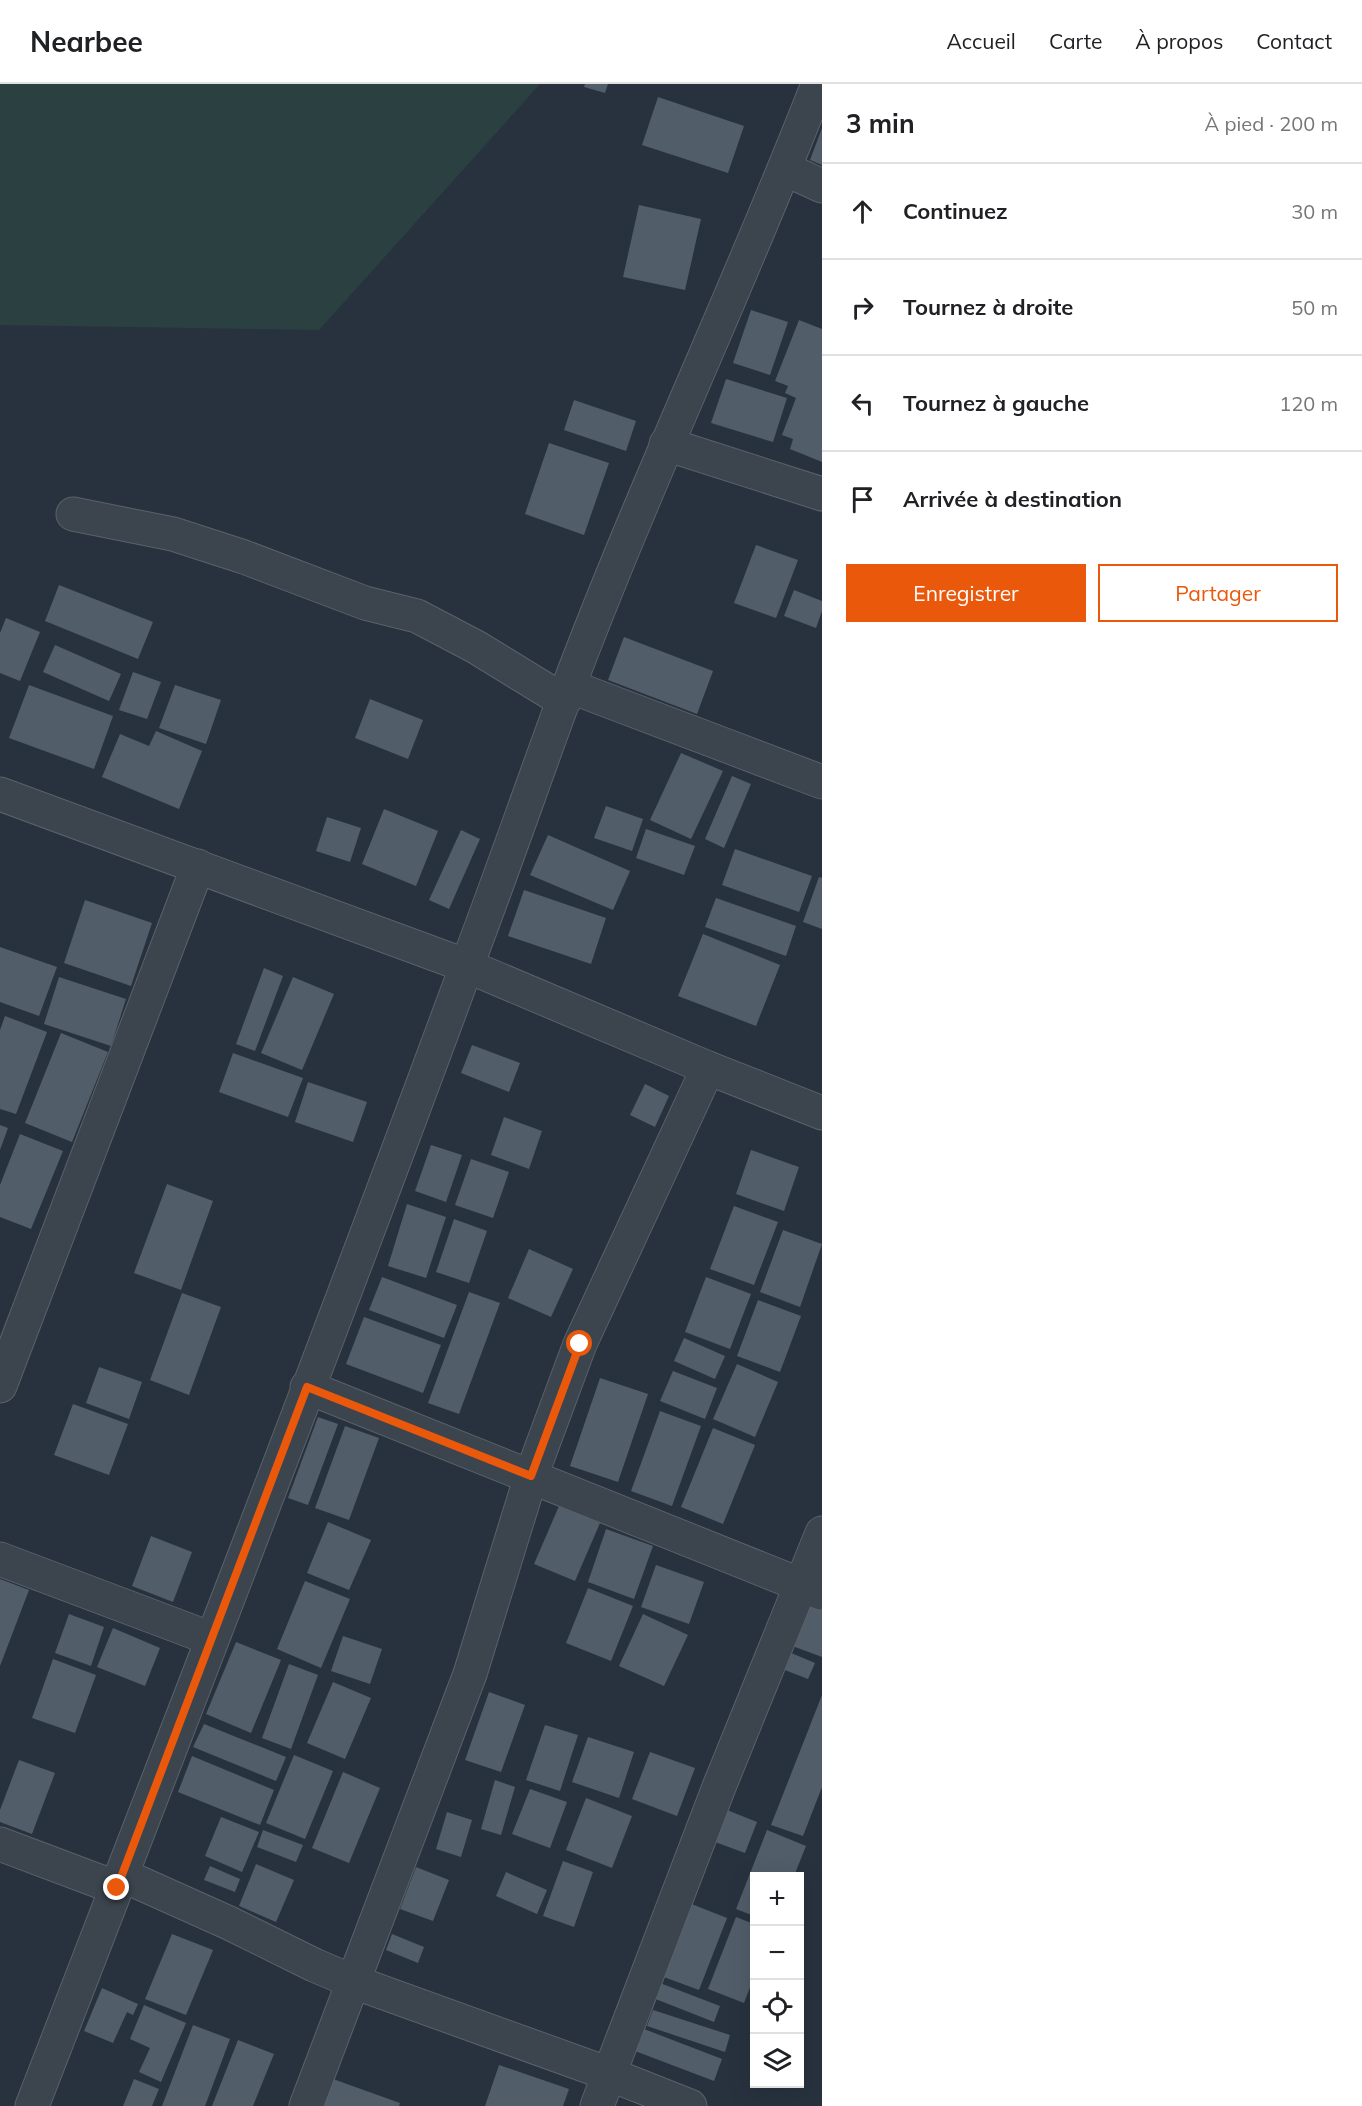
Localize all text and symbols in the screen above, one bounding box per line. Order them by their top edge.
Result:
text: Nearbee [30,24,143,59]
text: Accueil [946,28,1016,54]
text: Carte [1049,28,1102,54]
text: À propos [1135,28,1223,54]
text: Contact [1256,28,1332,54]
text: 3 min [846,107,915,140]
text: À pied · 200 m [1205,111,1338,136]
icon: ahead [846,195,879,228]
text: Continuez [903,197,1008,225]
text: 30 m [1291,199,1338,224]
icon: right [846,291,879,324]
text: Tournez à droite [903,293,1073,321]
text: 50 m [1291,295,1338,320]
icon: left [846,387,879,420]
text: Tournez à gauche [903,389,1089,417]
text: 120 m [1279,391,1338,416]
icon: arrive [846,483,879,516]
text: Arrivée à destination [903,485,1122,513]
button: Enregistrer [846,564,1086,622]
button: Partager [1098,564,1338,622]
route start [566,1330,592,1356]
map controls [750,1872,804,2088]
button: + [750,1872,804,1926]
route end [103,1874,129,1900]
button: − [750,1926,804,1980]
button: locate [750,1980,804,2034]
button: layers [750,2034,804,2088]

